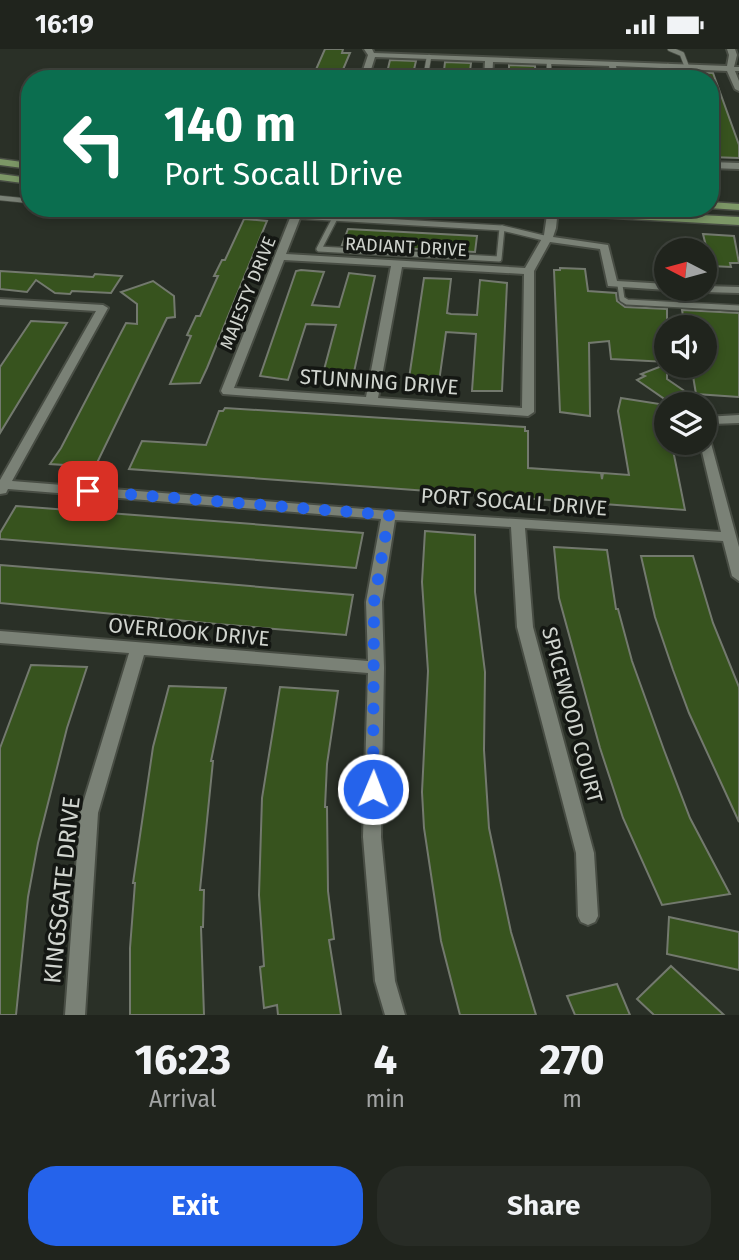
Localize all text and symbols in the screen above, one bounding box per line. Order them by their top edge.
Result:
text: 16:19 [35,9,94,40]
text: 140 m [164,95,296,154]
icon: left [49,98,140,189]
text: Port Socall Drive [164,155,403,193]
street label: MAJESTY DRIVE [215,233,281,353]
street label: RADIANT DRIVE [344,233,468,261]
north arrow [654,238,718,301]
map controls [654,238,717,455]
button: sound [654,315,717,378]
street label: STUNNING DRIVE [299,363,459,401]
button: layers [654,392,717,455]
pin [58,461,118,521]
icon: arrive [69,472,107,510]
street label: PORT SOCALL DRIVE [420,483,608,521]
street label: OVERLOOK DRIVE [107,612,271,652]
street label: SPICEWOOD COURT [536,624,608,806]
position arrow [336,752,410,826]
street label: KINGSGATE DRIVE [38,795,86,985]
text: 16:23 [134,1035,231,1085]
text: 4 [373,1035,397,1085]
text: 270 [540,1035,605,1085]
text: Arrival [149,1085,216,1113]
text: min [365,1085,405,1113]
text: m [562,1085,582,1113]
button: Exit [28,1166,363,1246]
button: Share [377,1166,711,1246]

